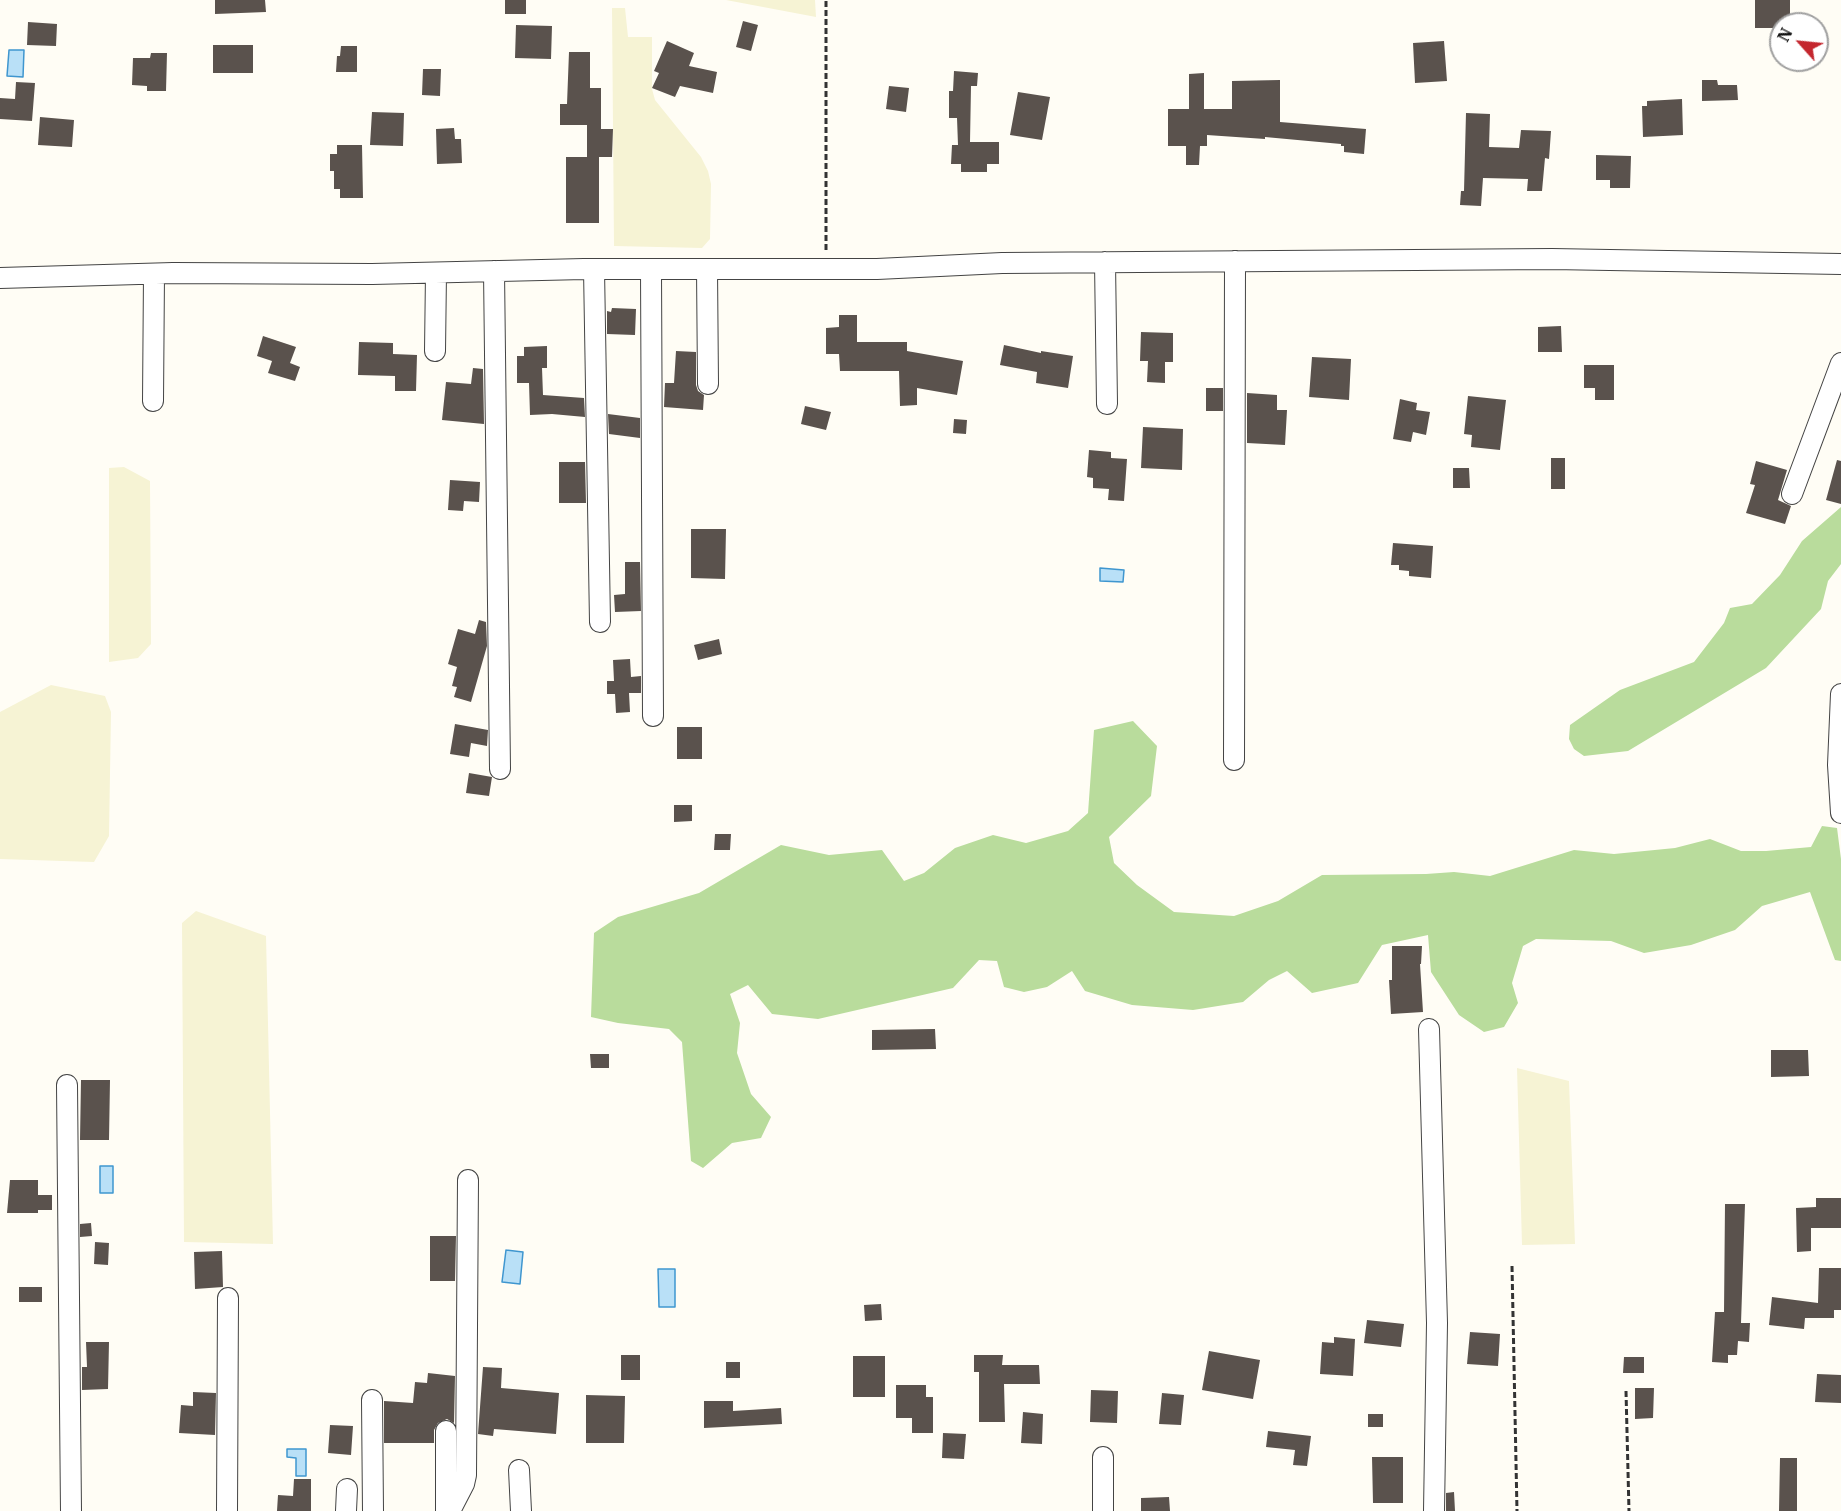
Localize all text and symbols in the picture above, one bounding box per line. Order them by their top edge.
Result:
north arrow [1769,12,1829,72]
text: N [1773,25,1797,45]

